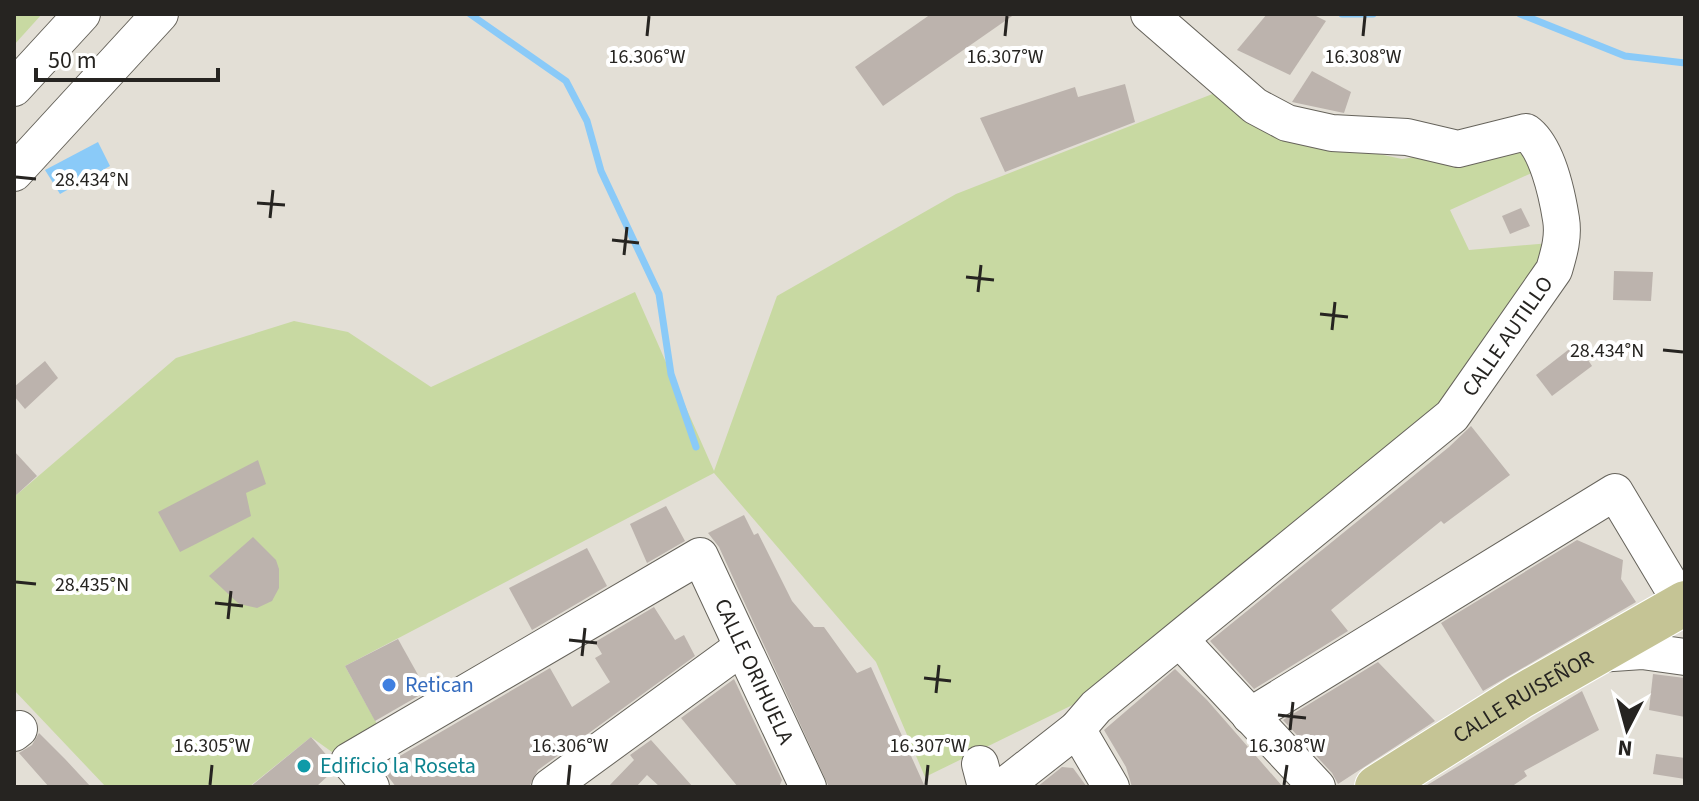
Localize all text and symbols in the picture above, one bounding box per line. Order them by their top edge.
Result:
scale bar [36,32,218,82]
text: 50 m [48,43,97,78]
text: 16.306°W [608,43,686,71]
text: 16.307°W [966,43,1044,71]
text: 16.308°W [1324,43,1402,71]
text: 28.434°N [55,166,129,194]
street label: CALLE AUTILLO [1454,270,1561,403]
text: 28.434°N [1570,337,1644,365]
text: 28.435°N [55,571,129,599]
street label: CALLE ORIHUELA [706,593,802,750]
street label: CALLE RUISEÑOR [1447,642,1600,751]
place label: Retican [405,669,474,701]
marker: Retican [380,676,398,694]
north arrow [1587,689,1667,769]
text: N [1616,731,1634,765]
text: 16.305°W [173,732,251,760]
text: 16.306°W [531,732,609,760]
text: 16.307°W [889,732,967,760]
text: 16.308°W [1248,732,1326,760]
place label: Edificio la Roseta [320,750,476,782]
marker: Edificio la Roseta [295,757,313,775]

